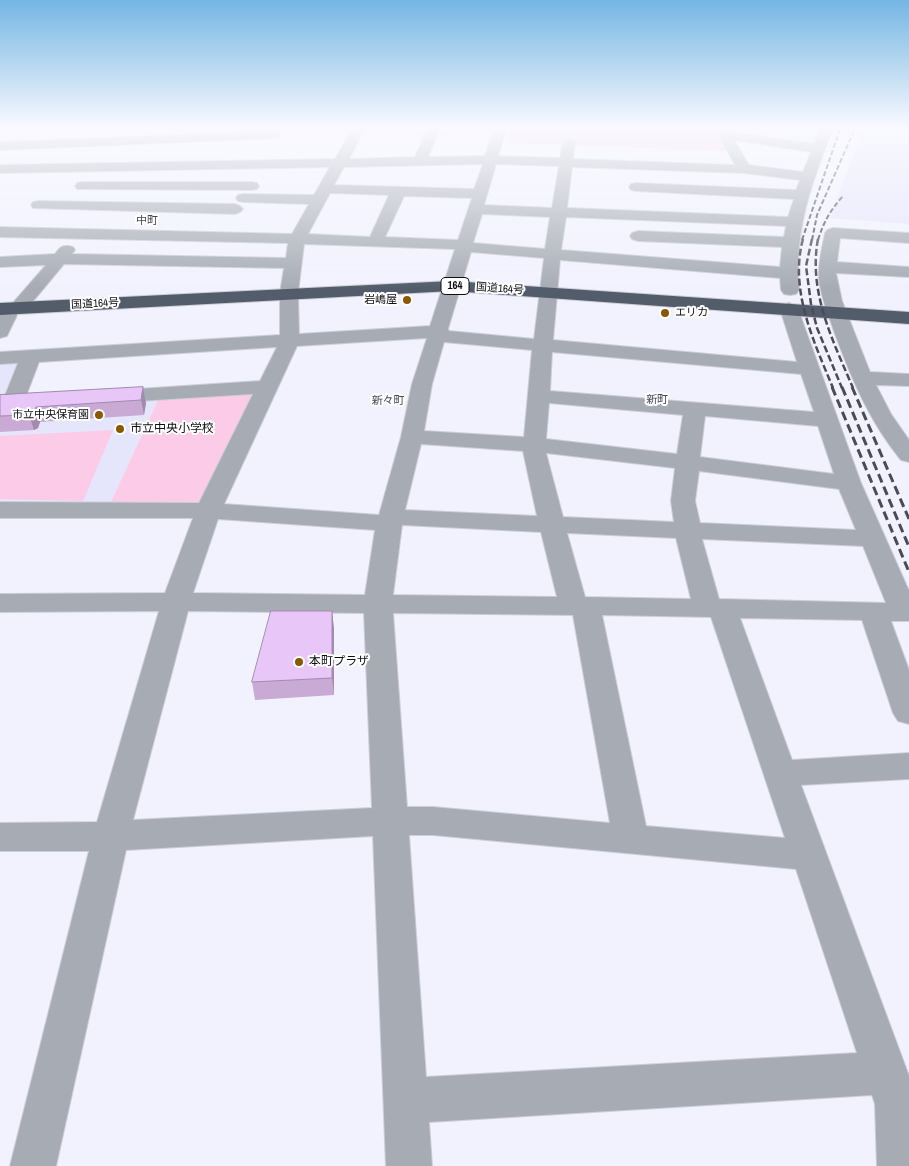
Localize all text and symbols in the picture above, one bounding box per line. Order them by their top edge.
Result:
district label: 中町 [136,214,158,228]
road number: 164 [441,278,469,294]
street label: 国道164号 [476,281,524,297]
place label: 岩嶋屋 [364,293,397,307]
marker: 岩嶋屋 [401,294,413,306]
street label: 国道164号 [71,296,119,312]
place label: エリカ [675,306,708,320]
marker: エリカ [659,307,671,319]
district label: 新町 [646,393,668,407]
district label: 新々町 [372,394,404,408]
place label: 市立中央保育園 [12,408,89,422]
marker: 市立中央保育園 [93,409,105,421]
place label: 市立中央小学校 [130,422,214,436]
marker: 市立中央小学校 [114,423,126,435]
place label: 本町プラザ [309,655,369,669]
marker: 本町プラザ [293,656,305,668]

